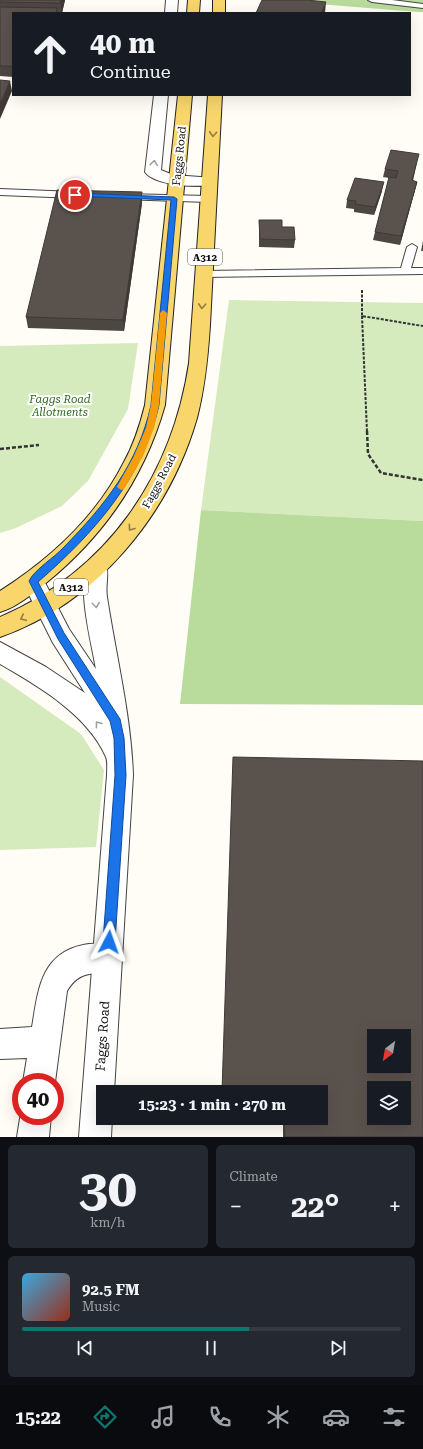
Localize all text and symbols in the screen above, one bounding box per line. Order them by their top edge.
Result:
text: 40 m [90,27,155,60]
icon: ahead [24,28,76,80]
text: Continue [90,61,171,82]
street label: Faggs Road [170,126,189,186]
one-way arrow [208,131,217,137]
one-way arrow [149,160,158,166]
pin [58,178,92,212]
icon: arrive [64,184,86,206]
road number: A312 [188,249,222,265]
one-way arrow [198,303,207,309]
park label: Faggs Road Allotments [28,393,91,419]
street label: Faggs Road [140,452,179,511]
one-way arrow [129,523,136,530]
road number: A312 [54,579,88,595]
one-way arrow [91,602,100,608]
one-way arrow [20,613,27,621]
one-way arrow [96,722,103,729]
position arrow [88,921,130,963]
street label: Faggs Road [93,1000,112,1072]
north arrow [367,1029,411,1073]
map controls [367,1029,411,1125]
speed limit sign: 40 [12,1073,64,1125]
button: layers [367,1081,411,1125]
text: 15:23 · 1 min · 270 m [138,1096,286,1114]
text: 30 [79,1158,137,1219]
text: Climate [230,1169,278,1184]
text: 22° [291,1189,340,1224]
text: − [230,1194,242,1219]
text: + [389,1194,401,1219]
text: km/h [90,1215,125,1230]
text: 92.5 FM [82,1281,139,1299]
text: Music [82,1299,120,1314]
icon: previous [74,1337,96,1359]
icon: pause [200,1337,222,1359]
icon: next [327,1337,349,1359]
icon: directions [91,1403,119,1431]
icon: music [149,1403,177,1431]
icon: phone [206,1403,234,1431]
icon: climate [264,1403,292,1431]
icon: car [322,1403,350,1431]
icon: filters [380,1403,408,1431]
text: 15:22 [15,1407,61,1428]

